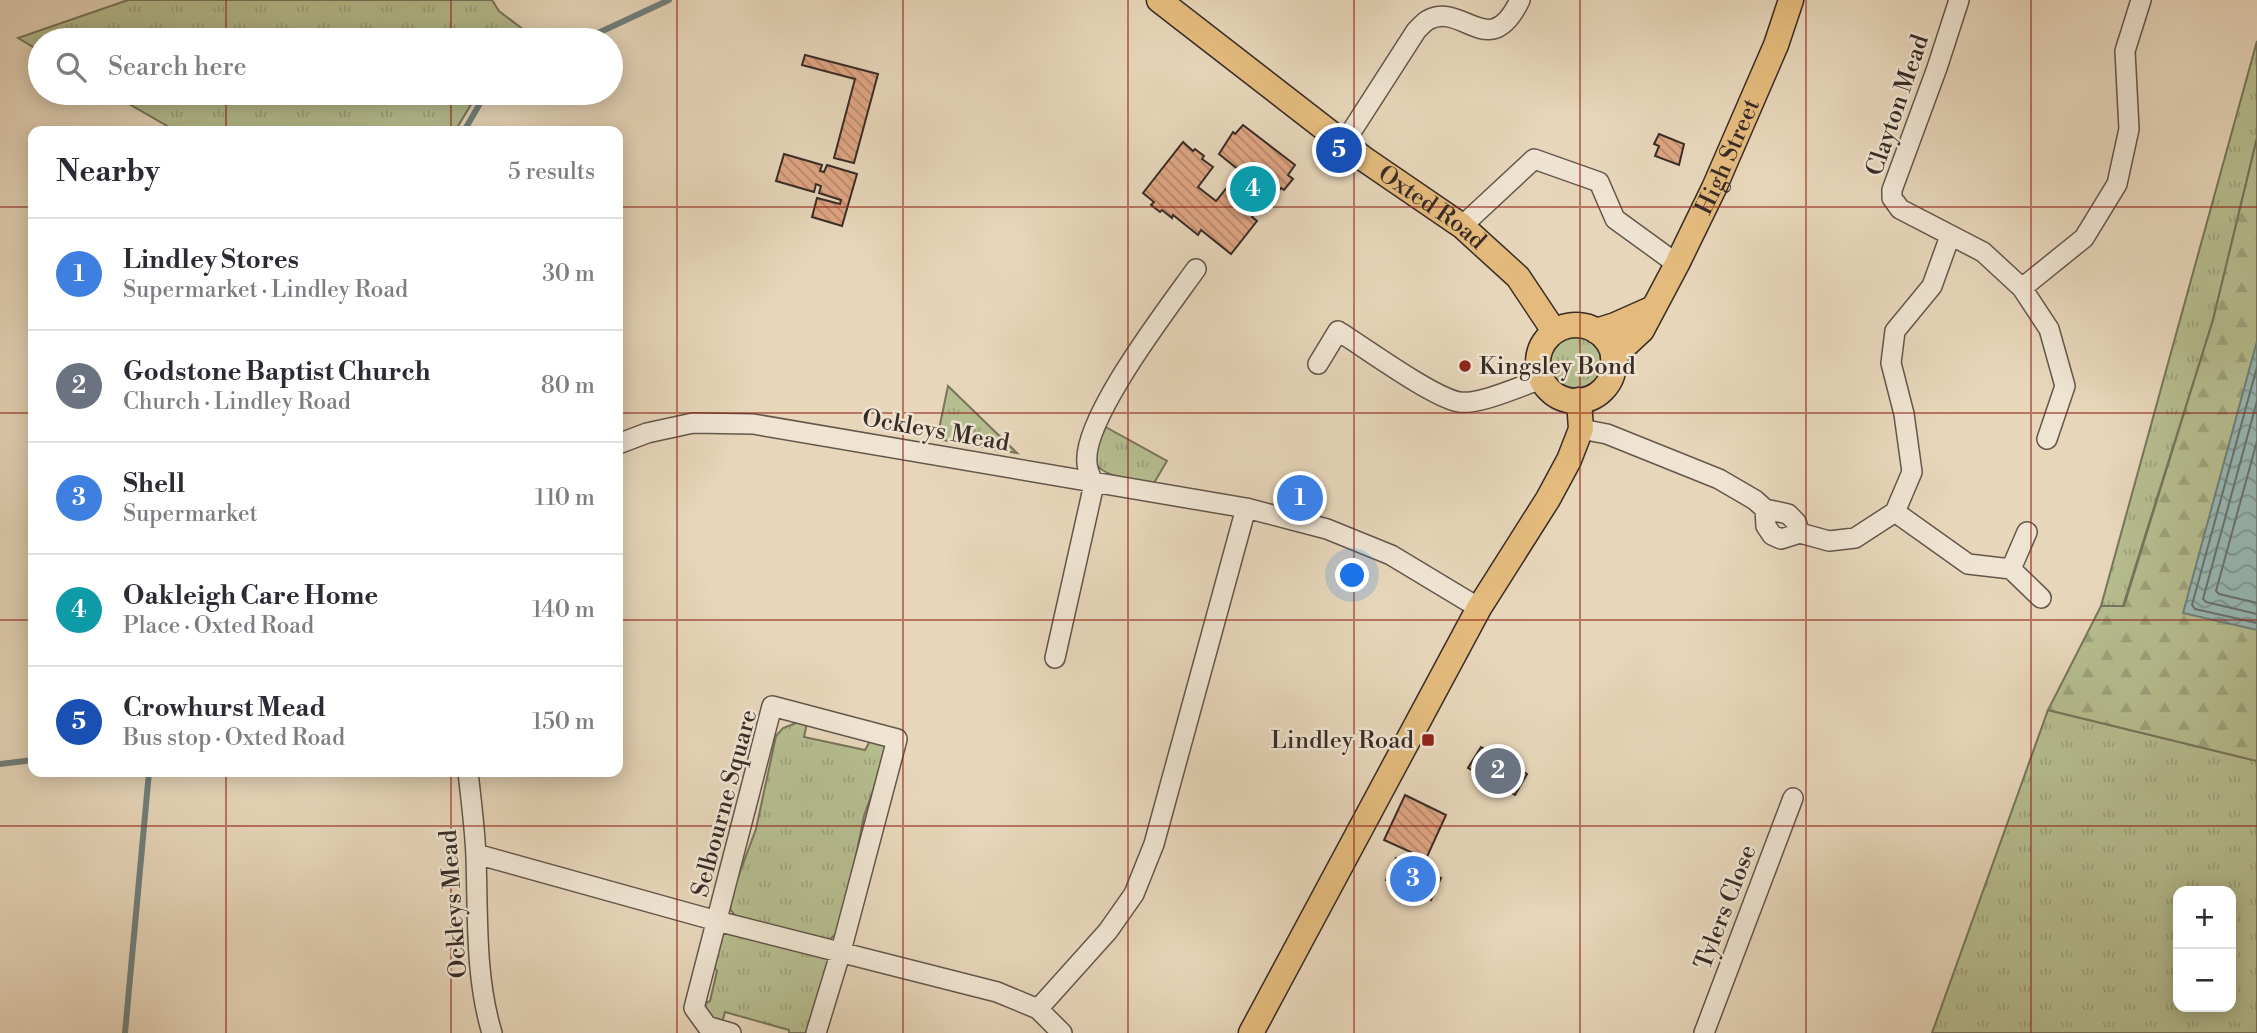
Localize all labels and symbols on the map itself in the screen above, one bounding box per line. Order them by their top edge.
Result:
street label: Clayton Mead [1860,30,1936,180]
street label: High Street [1689,94,1767,220]
pin: 5 [1316,124,1362,176]
street label: Oxted Road [1372,159,1492,257]
pin: 4 [1230,163,1276,215]
place label: Kingsley Bond [1479,352,1636,382]
marker: Kingsley Bond [1457,358,1473,374]
street label: Ockleys Mead [860,403,1012,459]
pin: 1 [1277,472,1323,524]
your location [1335,558,1369,592]
street label: Selbourne Square [686,706,764,900]
place label: Lindley Road [1271,726,1414,756]
marker: Lindley Road [1420,732,1436,748]
pin: 2 [1475,745,1521,797]
street label: Ockleys Mead [434,828,474,979]
street label: Tylers Close [1688,841,1763,974]
pin: 3 [1390,853,1436,905]

